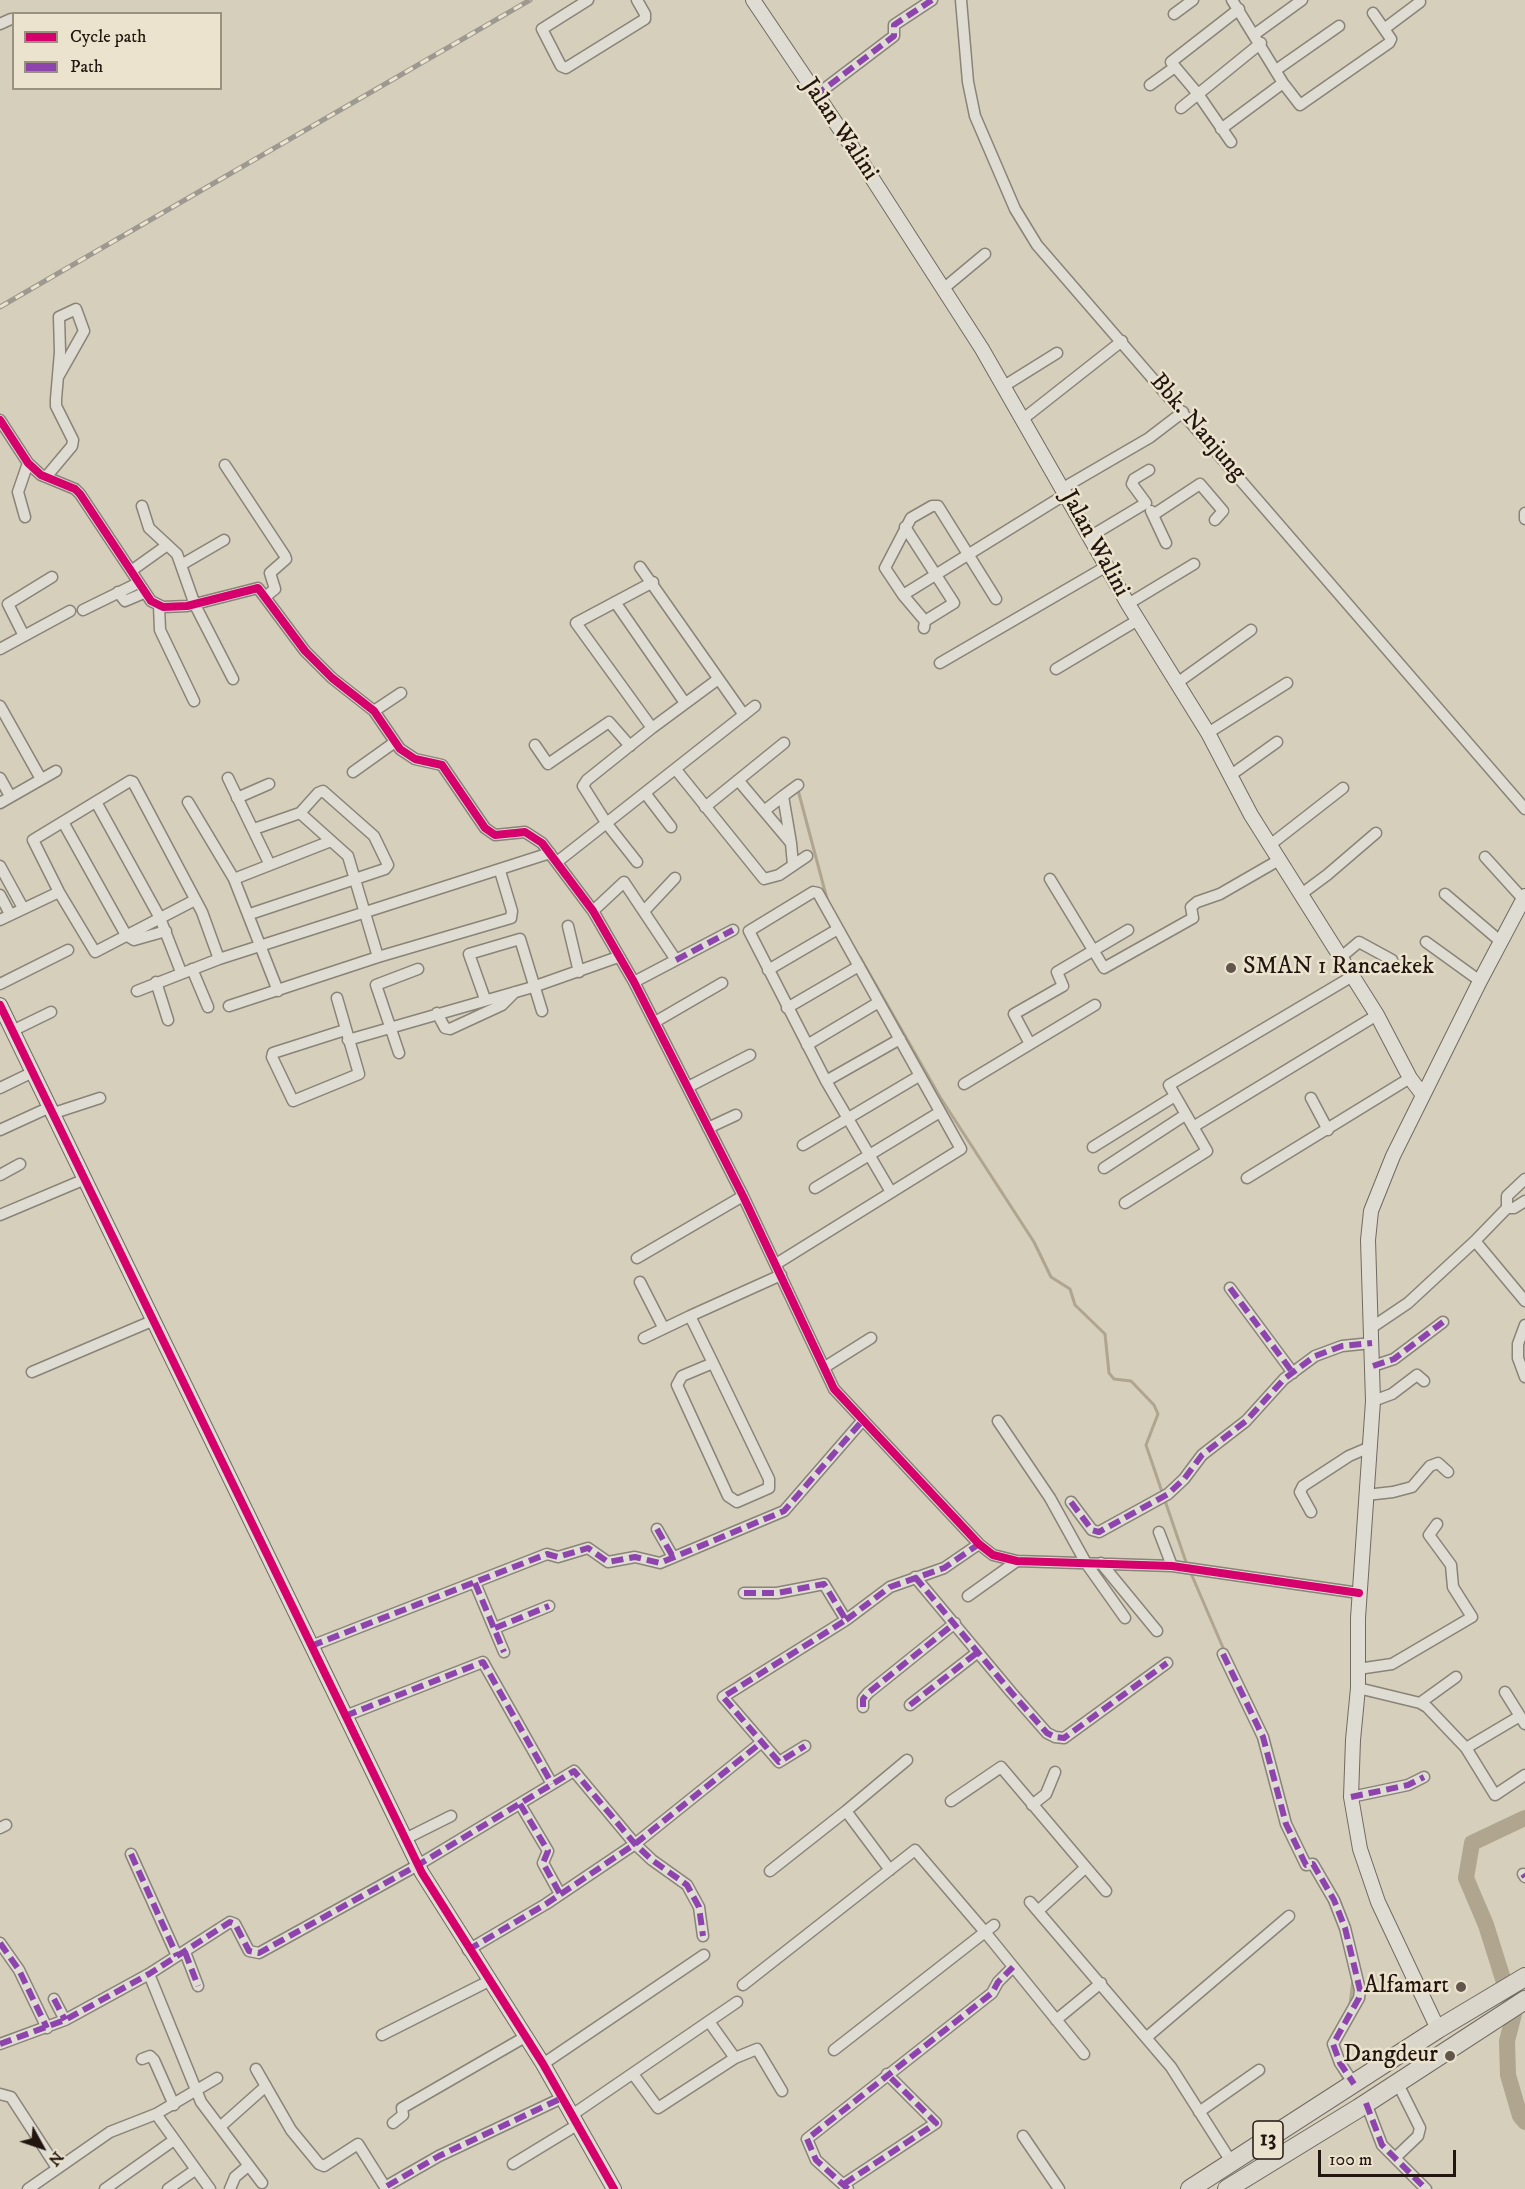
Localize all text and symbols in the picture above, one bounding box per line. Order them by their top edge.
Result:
legend [12,12,222,90]
text: Cycle path [70,26,147,48]
text: Path [70,56,103,78]
street label: Jalan Walini [794,73,884,187]
street label: Bbk. Nanjung [1143,369,1251,487]
street label: Jalan Walini [1053,486,1135,602]
place label: SMAN 1 Rancaekek [1243,954,1434,982]
marker: SMAN 1 Rancaekek [1224,961,1238,975]
place label: Alfamart [1364,1973,1449,2001]
marker: Alfamart [1454,1980,1468,1994]
place label: Dangdeur [1343,2042,1438,2070]
marker: Dangdeur [1443,2049,1457,2063]
north arrow [12,2117,72,2177]
road number: 13 [1253,2121,1283,2159]
scale bar [1321,2138,1459,2176]
text: N [44,2147,68,2170]
text: 100 m [1329,2149,1372,2171]

